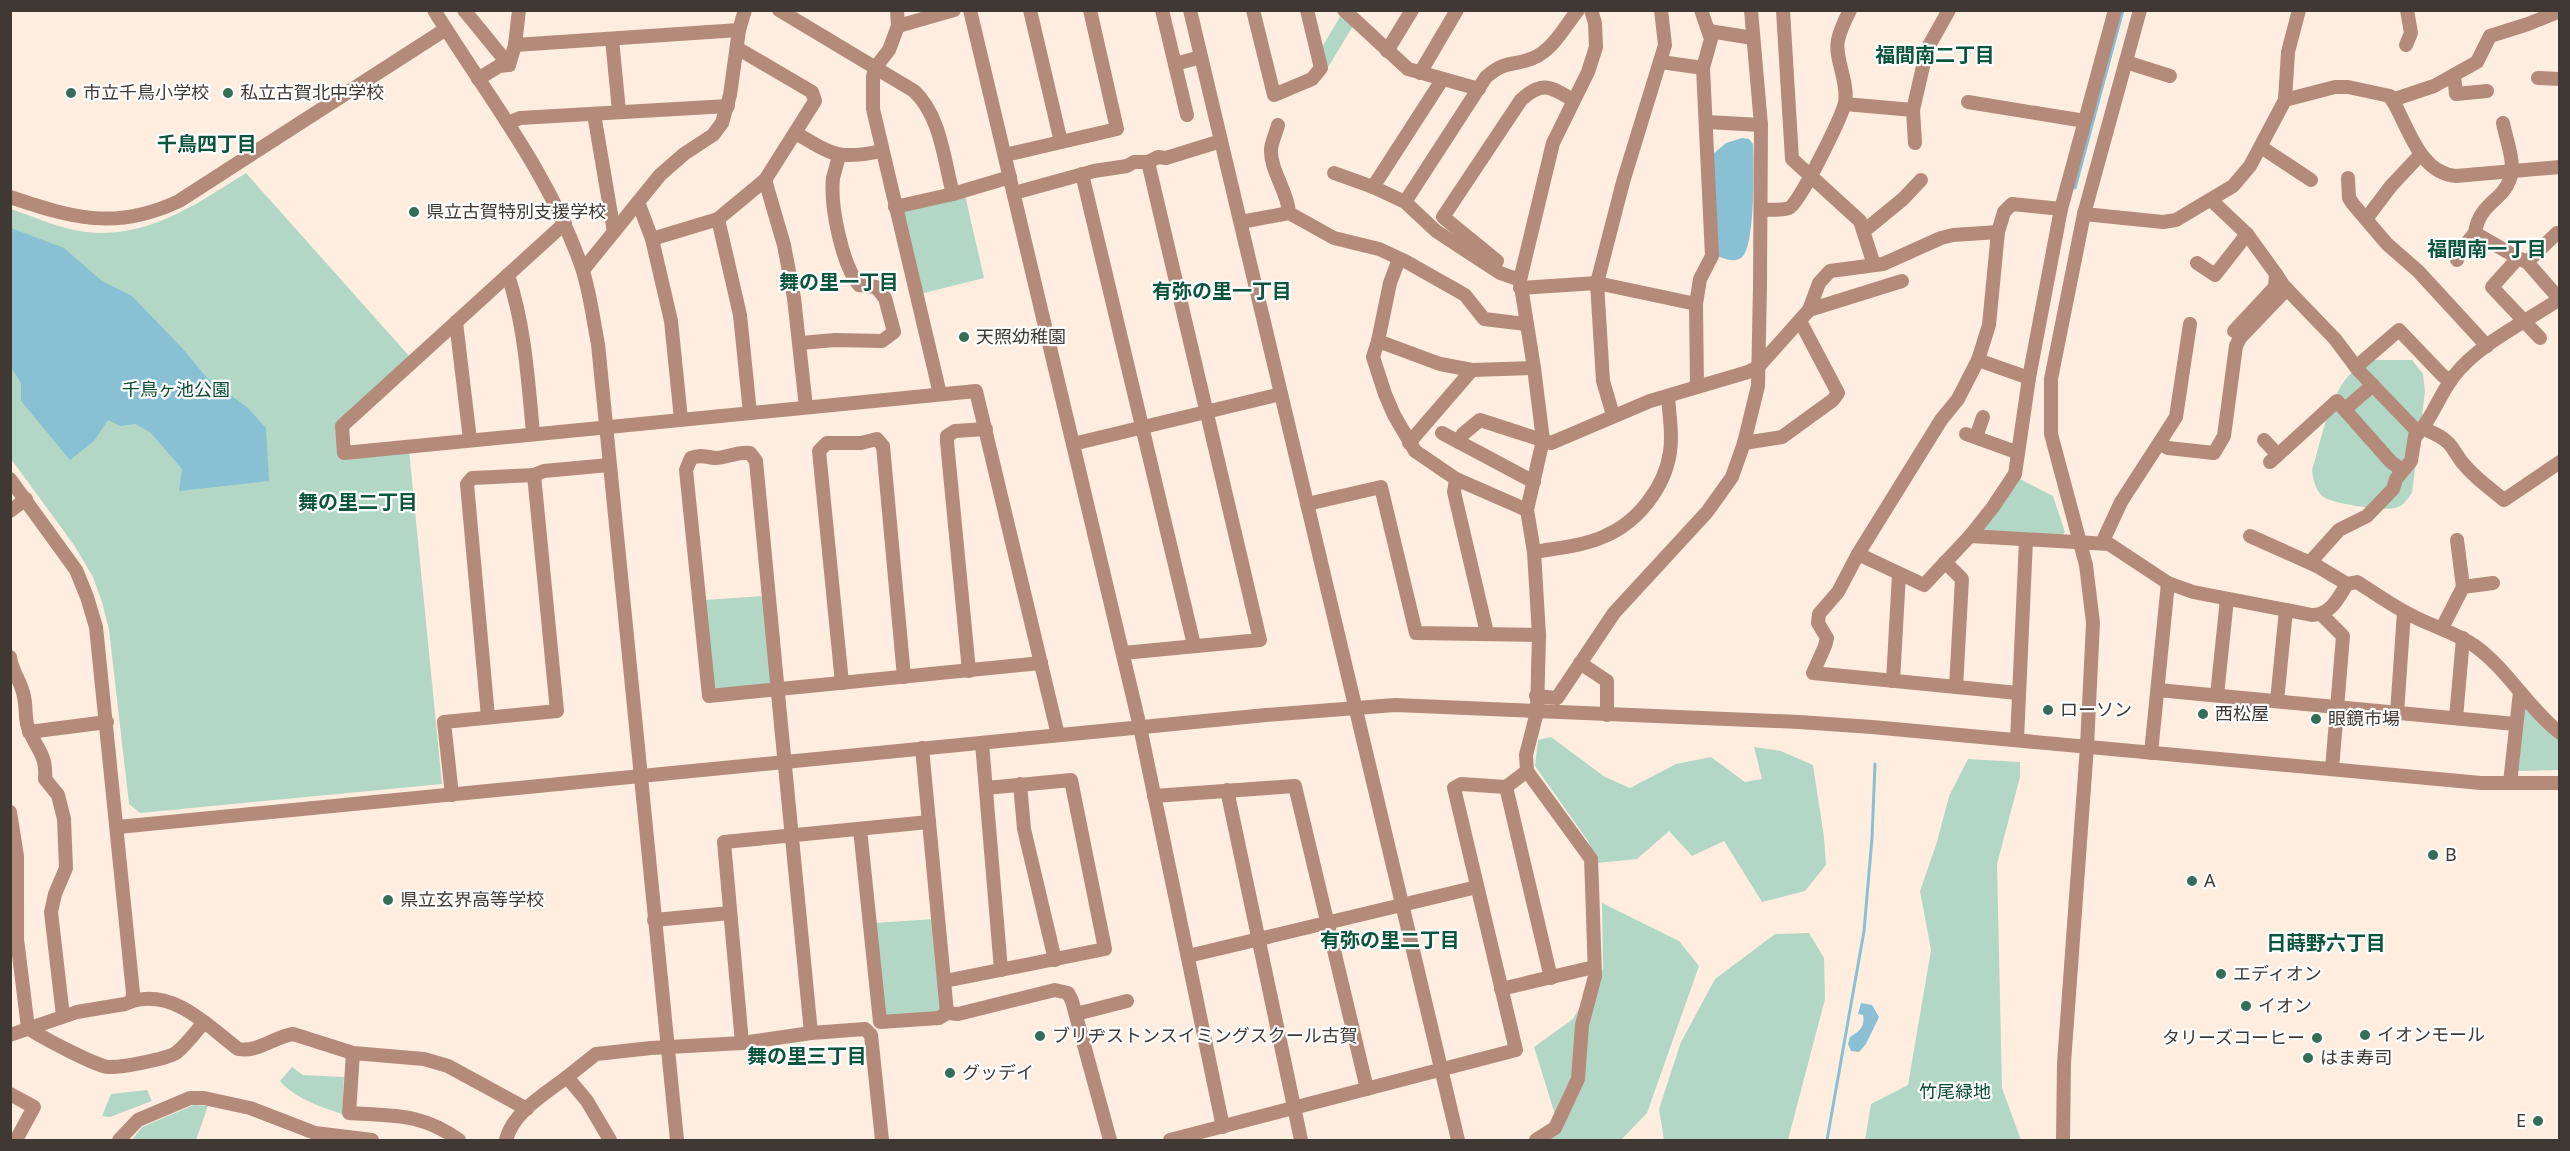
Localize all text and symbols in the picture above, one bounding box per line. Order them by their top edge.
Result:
district label: 福間南二丁目 [1875,41,1995,68]
place label: 市立千鳥小学校 [83,80,209,104]
place label: 私立古賀北中学校 [240,80,384,104]
marker: 市立千鳥小学校 [64,86,78,100]
marker: 私立古賀北中学校 [221,86,235,100]
district label: 千鳥四丁目 [157,130,257,157]
place label: 県立古賀特別支援学校 [426,199,606,223]
marker: 県立古賀特別支援学校 [407,205,421,219]
district label: 福間南一丁目 [2427,235,2547,262]
district label: 舞の里一丁目 [779,268,899,295]
district label: 有弥の里一丁目 [1152,277,1292,304]
place label: 天照幼稚園 [976,324,1066,348]
marker: 天照幼稚園 [957,330,971,344]
park label: 千鳥ヶ池公園 [122,377,230,401]
district label: 舞の里二丁目 [298,488,418,515]
place label: ローソン [2060,697,2132,721]
place label: 西松屋 [2215,701,2269,725]
marker: ローソン [2041,703,2055,717]
place label: 眼鏡市場 [2328,706,2400,730]
marker: 西松屋 [2196,707,2210,721]
marker: 眼鏡市場 [2309,712,2323,726]
place label: B [2445,842,2457,866]
marker: B [2426,848,2440,862]
place label: A [2204,868,2216,892]
marker: A [2185,874,2199,888]
place label: 県立玄界高等学校 [400,887,544,911]
marker: 県立玄界高等学校 [381,893,395,907]
district label: 有弥の里二丁目 [1320,926,1460,953]
district label: 日蒔野六丁目 [2266,929,2386,956]
place label: エディオン [2233,961,2322,985]
marker: エディオン [2214,967,2228,981]
place label: イオン [2258,993,2312,1017]
marker: イオン [2239,999,2253,1013]
place label: イオンモール [2377,1022,2485,1046]
place label: ブリヂストンスイミングスクール古賀 [1052,1023,1358,1047]
place label: タリーズコーヒー [2162,1025,2305,1049]
marker: イオンモール [2358,1028,2372,1042]
marker: ブリヂストンスイミングスクール古賀 [1033,1029,1047,1043]
marker: タリーズコーヒー [2310,1031,2324,1045]
district label: 舞の里三丁目 [747,1042,867,1069]
place label: はま寿司 [2320,1045,2392,1069]
marker: はま寿司 [2301,1051,2315,1065]
place label: グッデイ [962,1060,1034,1084]
marker: グッデイ [943,1066,957,1080]
park label: 竹尾緑地 [1919,1079,1991,1103]
place label: E [2516,1108,2526,1132]
marker: E [2531,1114,2545,1128]

